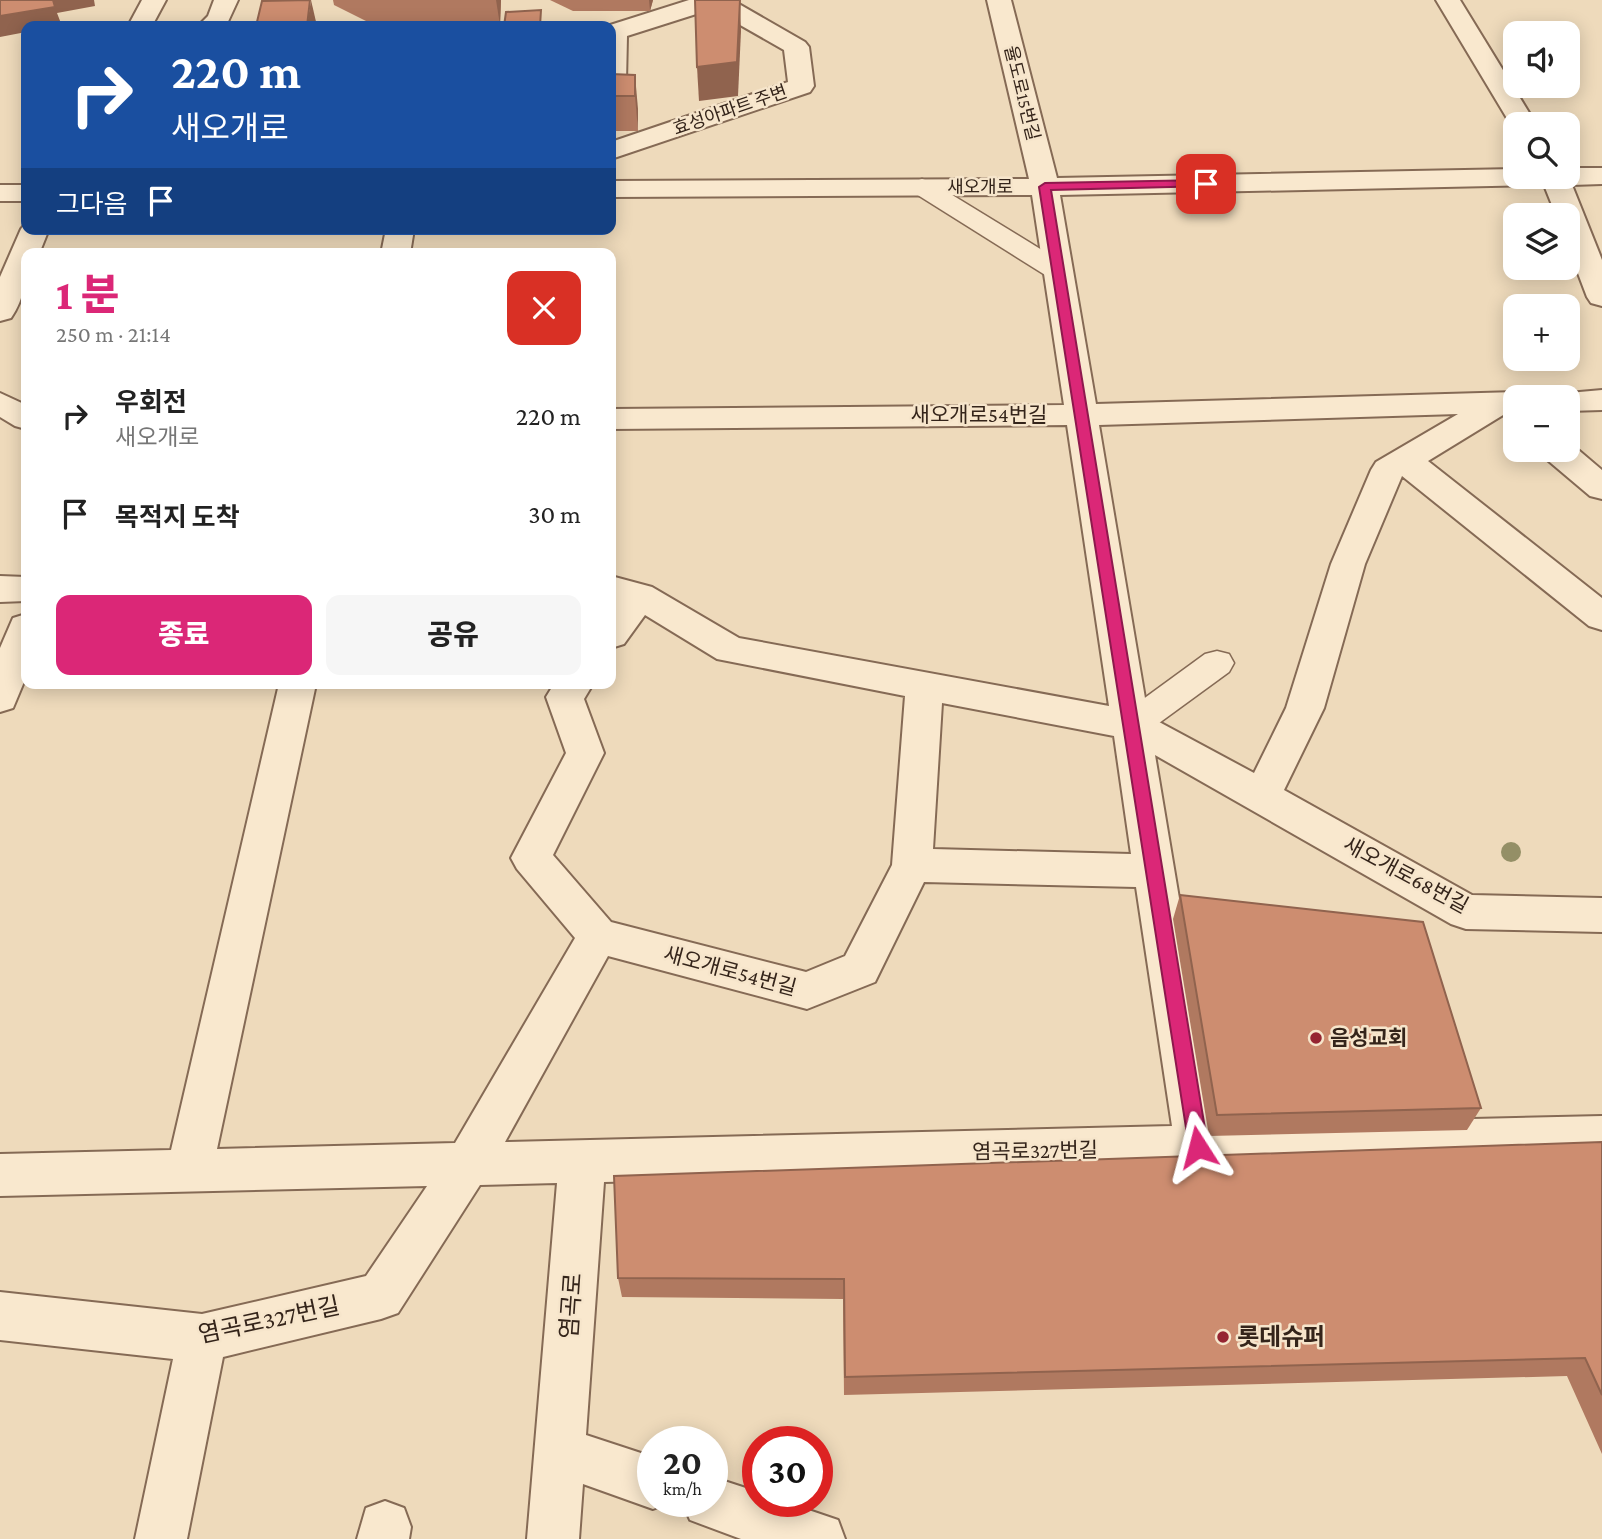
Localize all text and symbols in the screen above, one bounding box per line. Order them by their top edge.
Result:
map controls [1503,21,1580,462]
button: sound [1503,21,1580,98]
street label: 율도로15번길 [1001,43,1043,143]
text: 220 m [171,44,301,99]
icon: right [56,49,147,140]
street label: 효성아파트 주변 [670,81,790,139]
text: 새오개로 [171,110,289,146]
button: search [1503,112,1580,189]
pin [1176,154,1236,214]
icon: arrive [1187,165,1225,203]
street label: 새오개로 [947,177,1013,197]
icon: arrive [142,182,180,220]
text: 그다음 [56,190,128,219]
button: layers [1503,203,1580,280]
text: 1 분 [56,271,119,318]
button: close [507,271,581,345]
button: + [1503,294,1580,371]
text: 250 m · 21:14 [56,321,171,347]
button: − [1503,385,1580,462]
text: 우회전 [115,388,187,417]
icon: right [56,397,94,435]
text: 220 m [516,402,581,431]
street label: 새오개로54번길 [911,403,1047,427]
text: 새오개로 [115,424,200,450]
icon: arrive [56,495,94,533]
text: 30 m [528,500,581,529]
text: 목적지 도착 [115,503,240,532]
button: 종료 [56,595,312,675]
button: 공유 [326,595,581,675]
street label: 새오개로68번길 [1339,832,1473,918]
street label: 새오개로54번길 [661,942,799,1000]
place label: 음성교회 [1330,1026,1407,1050]
marker: 음성교회 [1308,1030,1324,1046]
position arrow [1161,1110,1235,1184]
street label: 염곡로327번길 [972,1138,1098,1164]
street label: 염곡로 [555,1272,586,1340]
street label: 염곡로327번길 [196,1291,342,1348]
place label: 롯데슈퍼 [1237,1323,1325,1350]
marker: 롯데슈퍼 [1215,1329,1231,1345]
speed limit sign: 30 [742,1426,833,1517]
text: 20 [663,1443,702,1482]
text: km/h [663,1479,702,1499]

